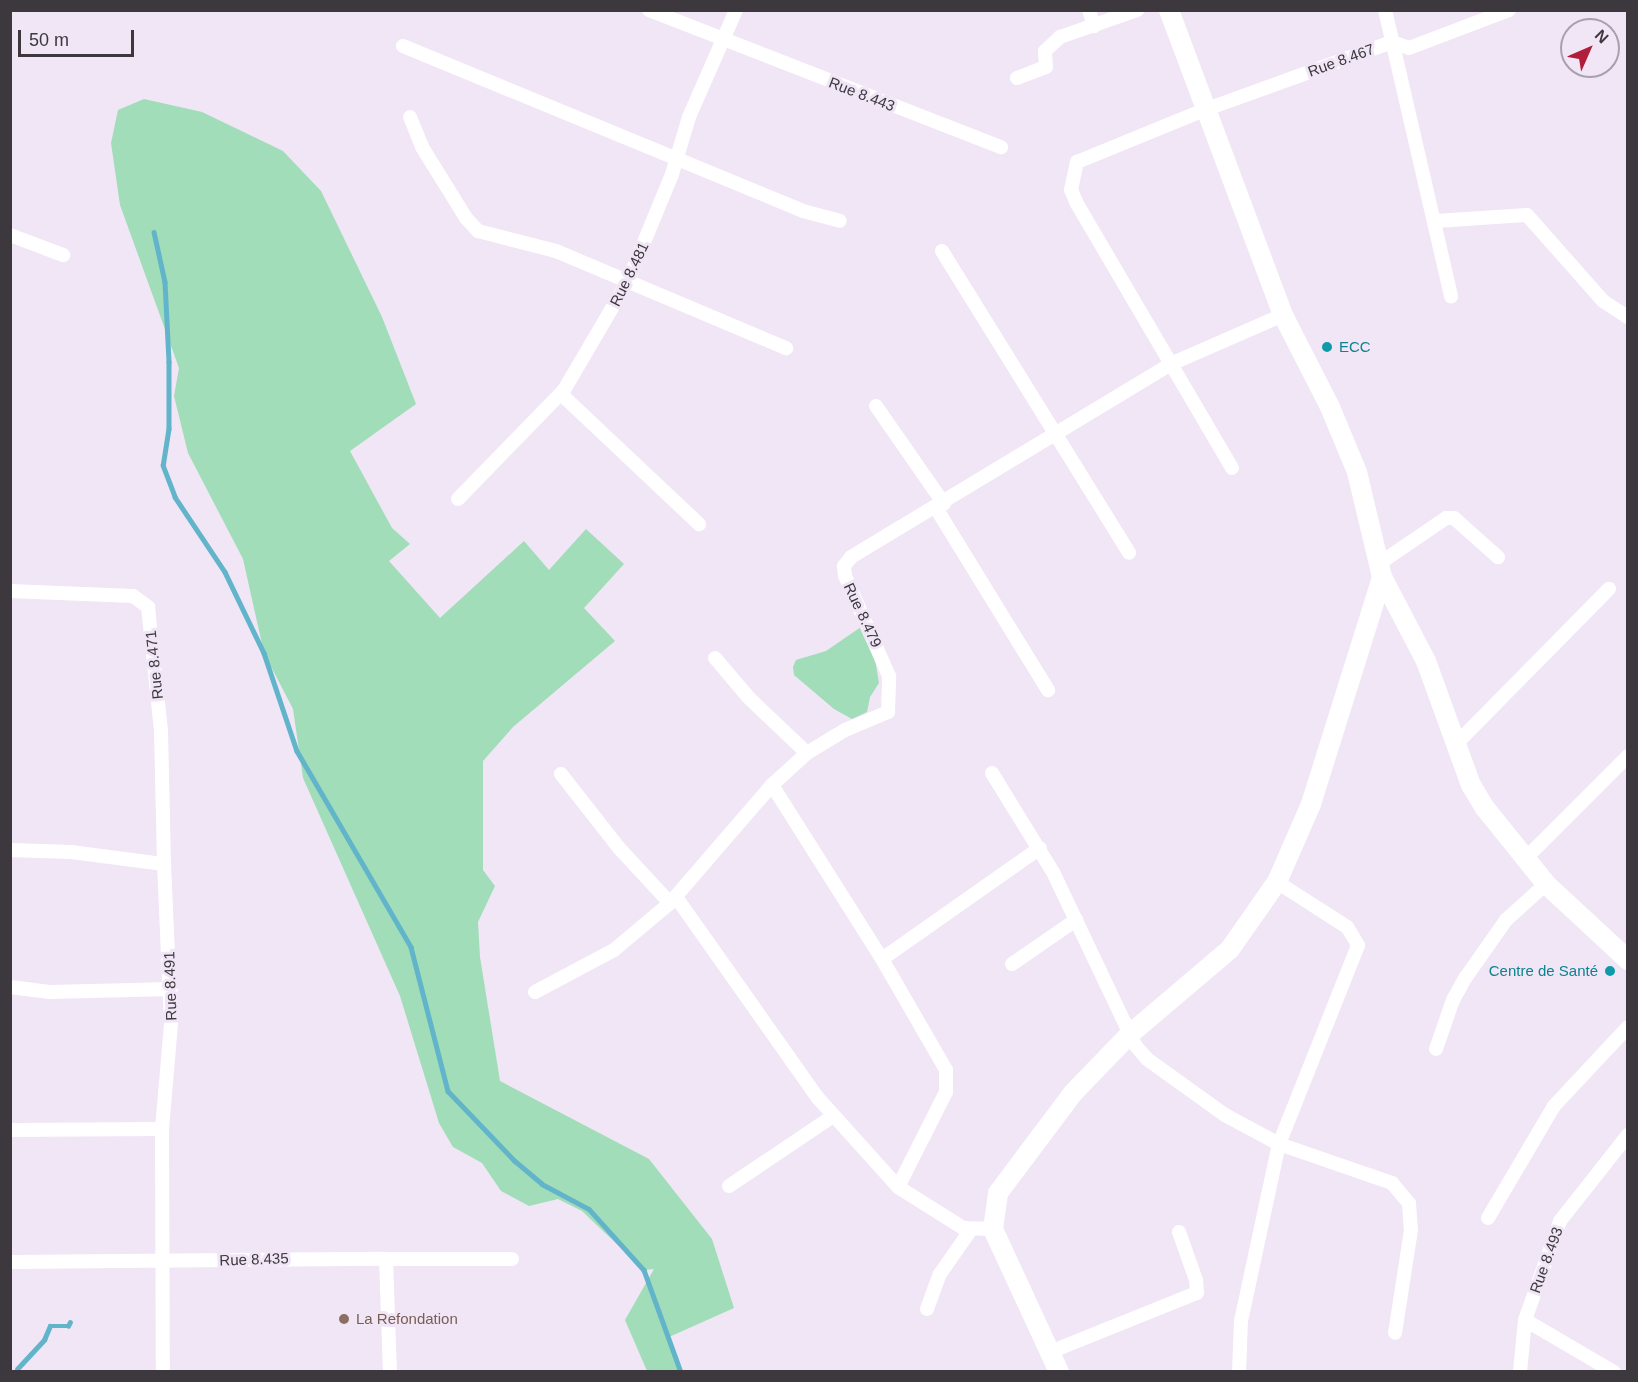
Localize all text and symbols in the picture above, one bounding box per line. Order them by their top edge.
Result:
scale bar [21,18,136,56]
north arrow [1560,18,1620,78]
text: N [1592,26,1612,46]
text: 50 m [29,30,69,50]
street label: Rue 8.467 [1305,40,1377,80]
street label: Rue 8.443 [826,73,898,115]
street label: Rue 8.481 [606,239,652,309]
place label: ECC [1339,338,1371,356]
marker: ECC [1320,340,1334,354]
street label: Rue 8.479 [840,580,886,650]
street label: Rue 8.471 [141,630,167,700]
street label: Rue 8.491 [160,951,180,1021]
place label: Centre de Santé [1489,962,1598,980]
marker: Centre de Santé [1603,964,1617,978]
street label: Rue 8.493 [1526,1224,1566,1296]
street label: Rue 8.435 [219,1249,289,1269]
place label: La Refondation [356,1310,458,1328]
marker: La Refondation [337,1312,351,1326]

